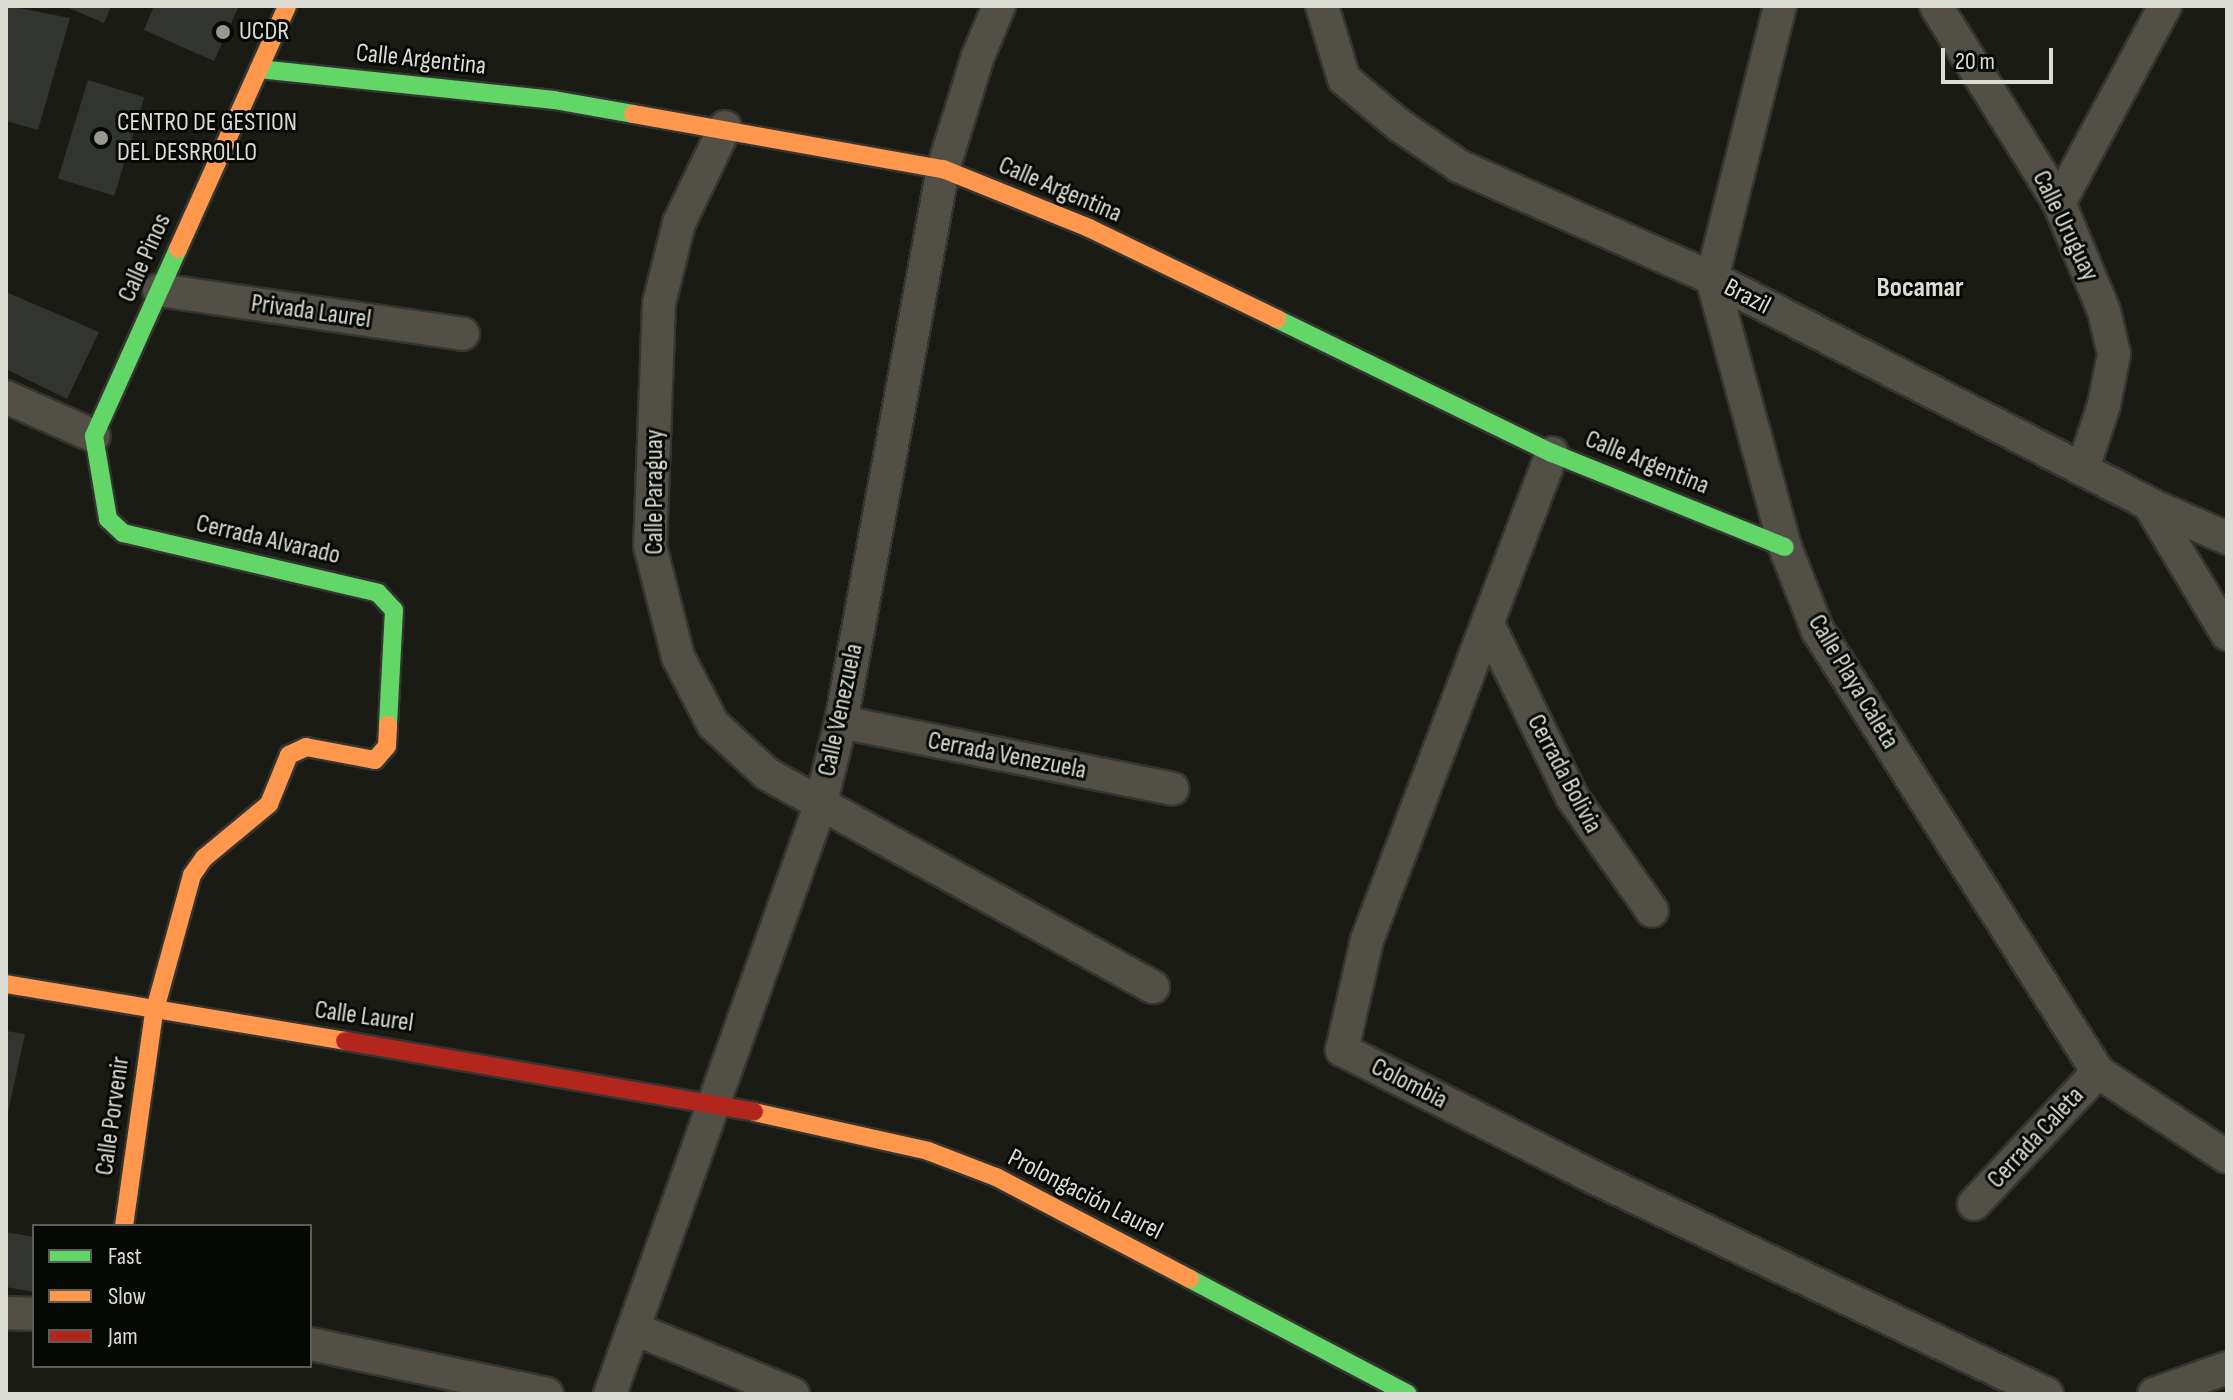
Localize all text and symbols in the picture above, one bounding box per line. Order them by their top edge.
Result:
place label: UCDR [239,16,289,48]
marker: UCDR [214,23,232,41]
scale bar [1945,32,2057,82]
street label: Calle Argentina [354,38,488,82]
text: 20 m [1955,47,1995,76]
place label: CENTRO DE GESTION DEL DESRROLLO [117,107,297,168]
marker: CENTRO DE GESTION DEL DESRROLLO [92,129,110,147]
street label: Calle Argentina [994,150,1126,230]
street label: Calle Uruguay [2025,166,2105,286]
street label: Calle Pinos [112,209,178,307]
district label: Bocamar [1876,271,1964,305]
street label: Brazil [1719,272,1775,322]
street label: Privada Laurel [249,288,373,336]
street label: Calle Argentina [1581,424,1713,502]
street label: Calle Paraguay [639,429,671,555]
street label: Cerrada Alvarado [193,508,343,572]
street label: Calle Playa Caleta [1801,609,1905,755]
street label: Calle Venezuela [812,641,870,779]
street label: Cerrada Bolivia [1520,709,1608,839]
street label: Cerrada Venezuela [925,725,1089,787]
street label: Calle Laurel [313,995,415,1039]
street label: Colombia [1366,1052,1452,1116]
street label: Calle Porvenir [89,1055,137,1177]
street label: Cerrada Caleta [1981,1081,2091,1195]
street label: Prolongación Laurel [1002,1143,1168,1247]
legend [32,1224,312,1368]
text: Fast [108,1242,142,1271]
text: Slow [108,1282,146,1311]
text: Jam [108,1322,138,1351]

